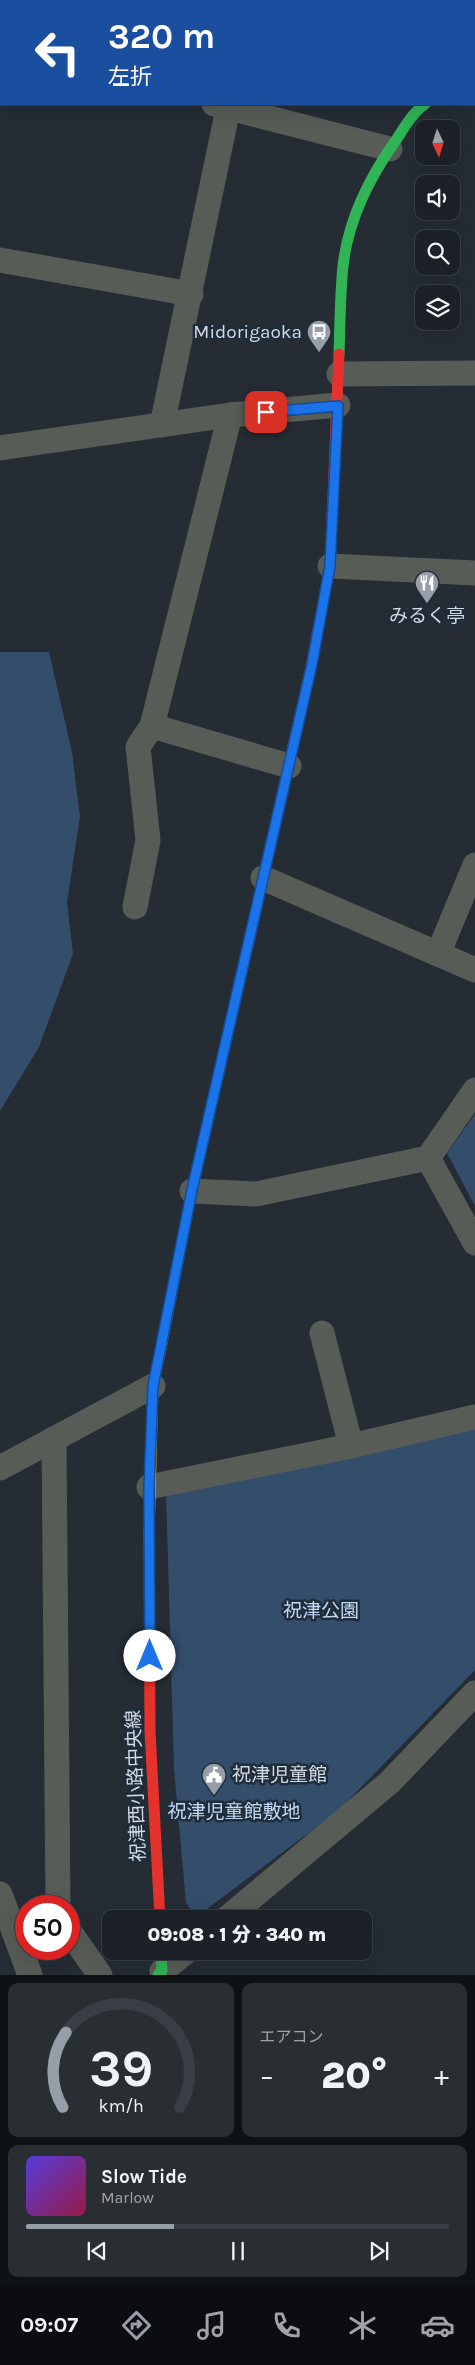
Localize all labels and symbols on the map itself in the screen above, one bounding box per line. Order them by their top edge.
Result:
north arrow [415,120,460,165]
bus stop icon: Midorigaoka [306,319,332,353]
place label: Midorigaoka [193,321,302,343]
pin [245,391,287,433]
restaurant icon: みるく亭 [414,570,440,604]
place label: みるく亭 [389,605,465,627]
park label: 祝津公園 [283,1600,359,1622]
position arrow [123,1629,175,1681]
street label: 祝津西小路中央線 [122,1710,150,1862]
public building icon: 祝津児童館 [201,1762,227,1796]
place label: 祝津児童館 [232,1764,327,1786]
park label: 祝津児童館敷地 [167,1801,301,1823]
speed limit sign: 50 [15,1895,80,1960]

